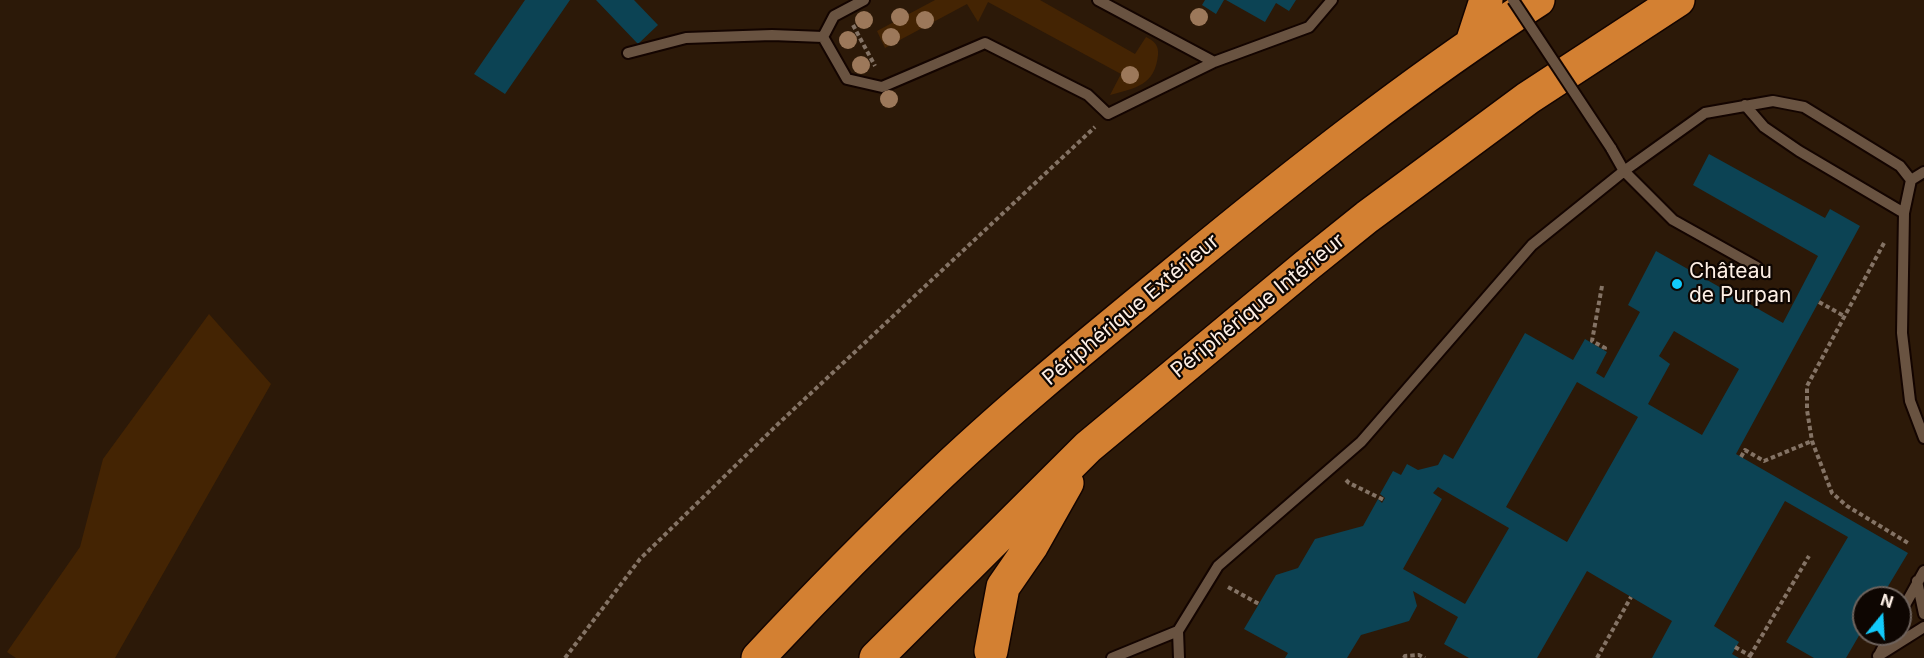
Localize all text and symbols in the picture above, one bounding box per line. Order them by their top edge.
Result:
street label: Périphérique Intérieur [1166,228,1350,384]
street label: Périphérique Extérieur [1038,229,1224,391]
place label: Château de Purpan [1689,259,1791,309]
marker: Château de Purpan [1670,277,1684,291]
north arrow [1852,586,1912,646]
text: N [1878,589,1896,612]

